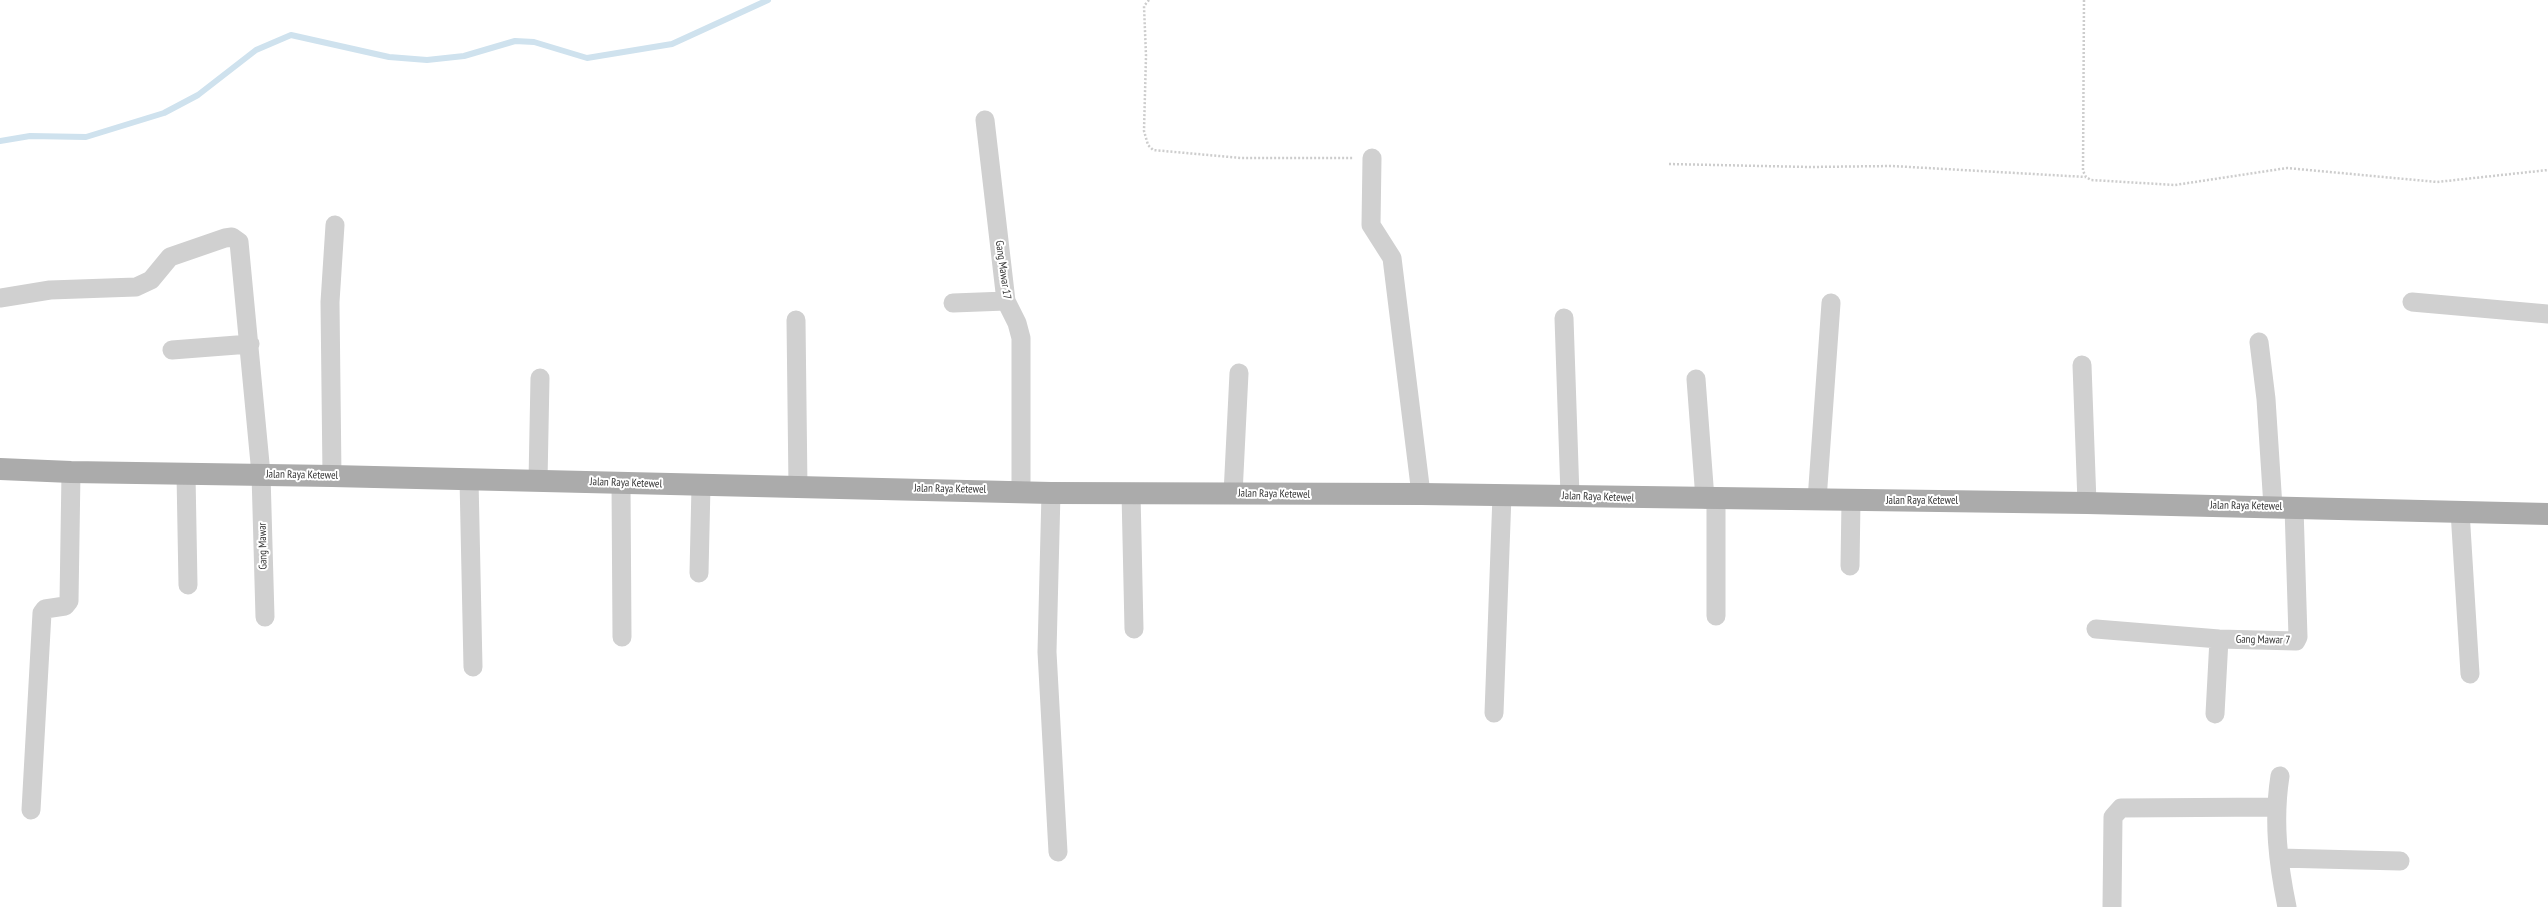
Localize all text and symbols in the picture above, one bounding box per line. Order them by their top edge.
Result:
street label: Gang Mawar 17 [992,240,1014,300]
street label: Jalan Raya Ketewel [266,468,338,482]
street label: Jalan Raya Ketewel [590,475,662,491]
street label: Jalan Raya Ketewel [914,482,986,496]
street label: Jalan Raya Ketewel [1238,487,1310,501]
street label: Jalan Raya Ketewel [1562,489,1634,505]
street label: Jalan Raya Ketewel [1886,494,1958,508]
street label: Jalan Raya Ketewel [2210,499,2282,513]
street label: Gang Mawar [256,522,270,570]
street label: Gang Mawar 7 [2236,633,2290,647]

